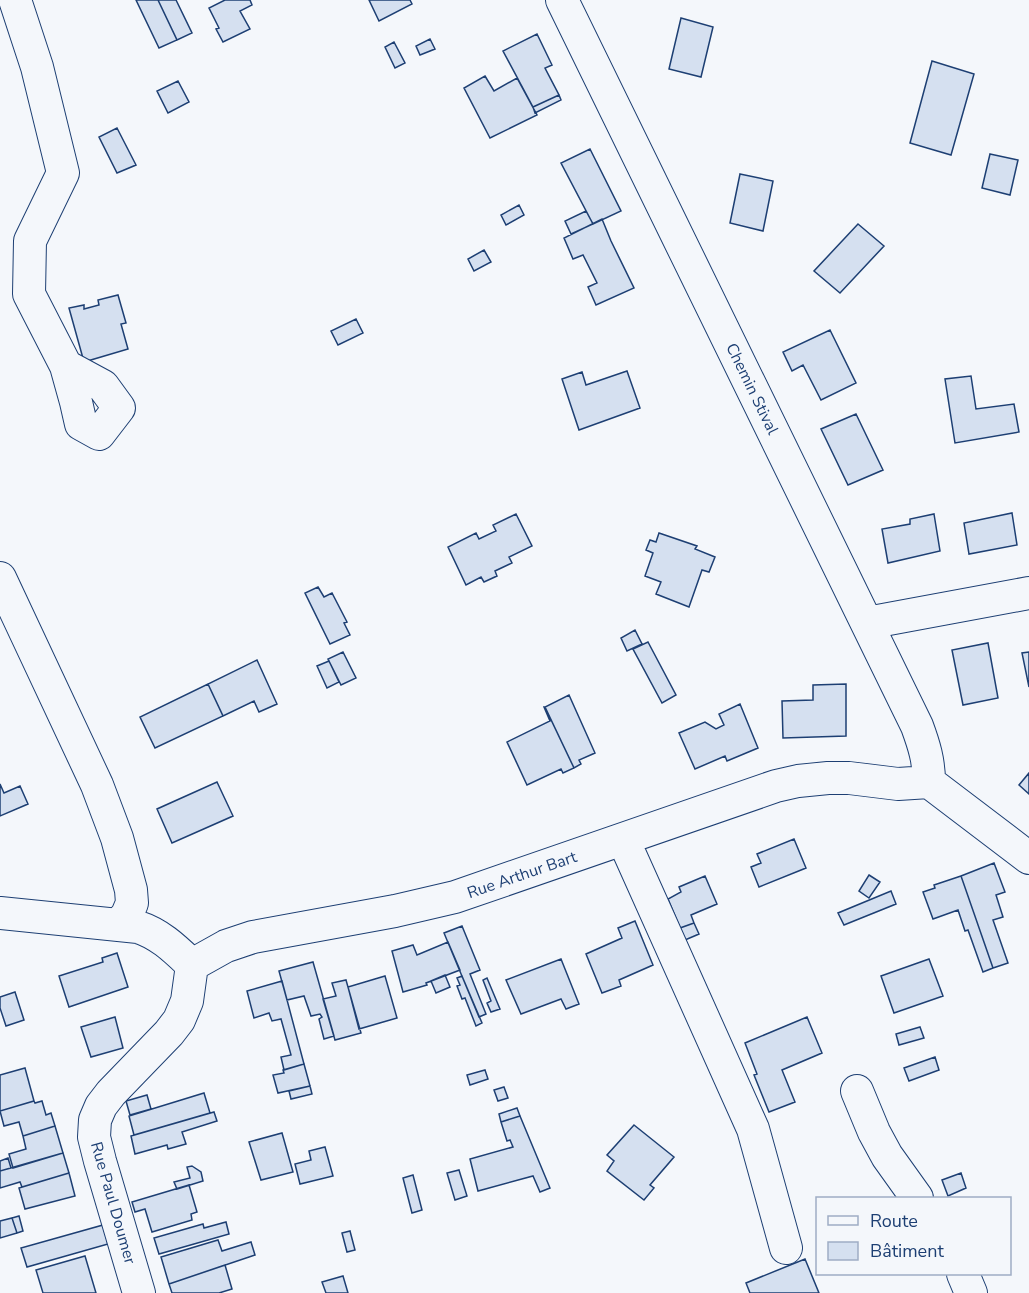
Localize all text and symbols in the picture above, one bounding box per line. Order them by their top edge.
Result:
street label: Chemin Stival [720,340,784,439]
street label: Rue Arthur Bart [464,846,580,904]
street label: Rue Paul Doumer [85,1139,141,1267]
legend [816,1197,1011,1275]
text: Route [870,1209,918,1233]
text: Bâtiment [870,1239,944,1263]

